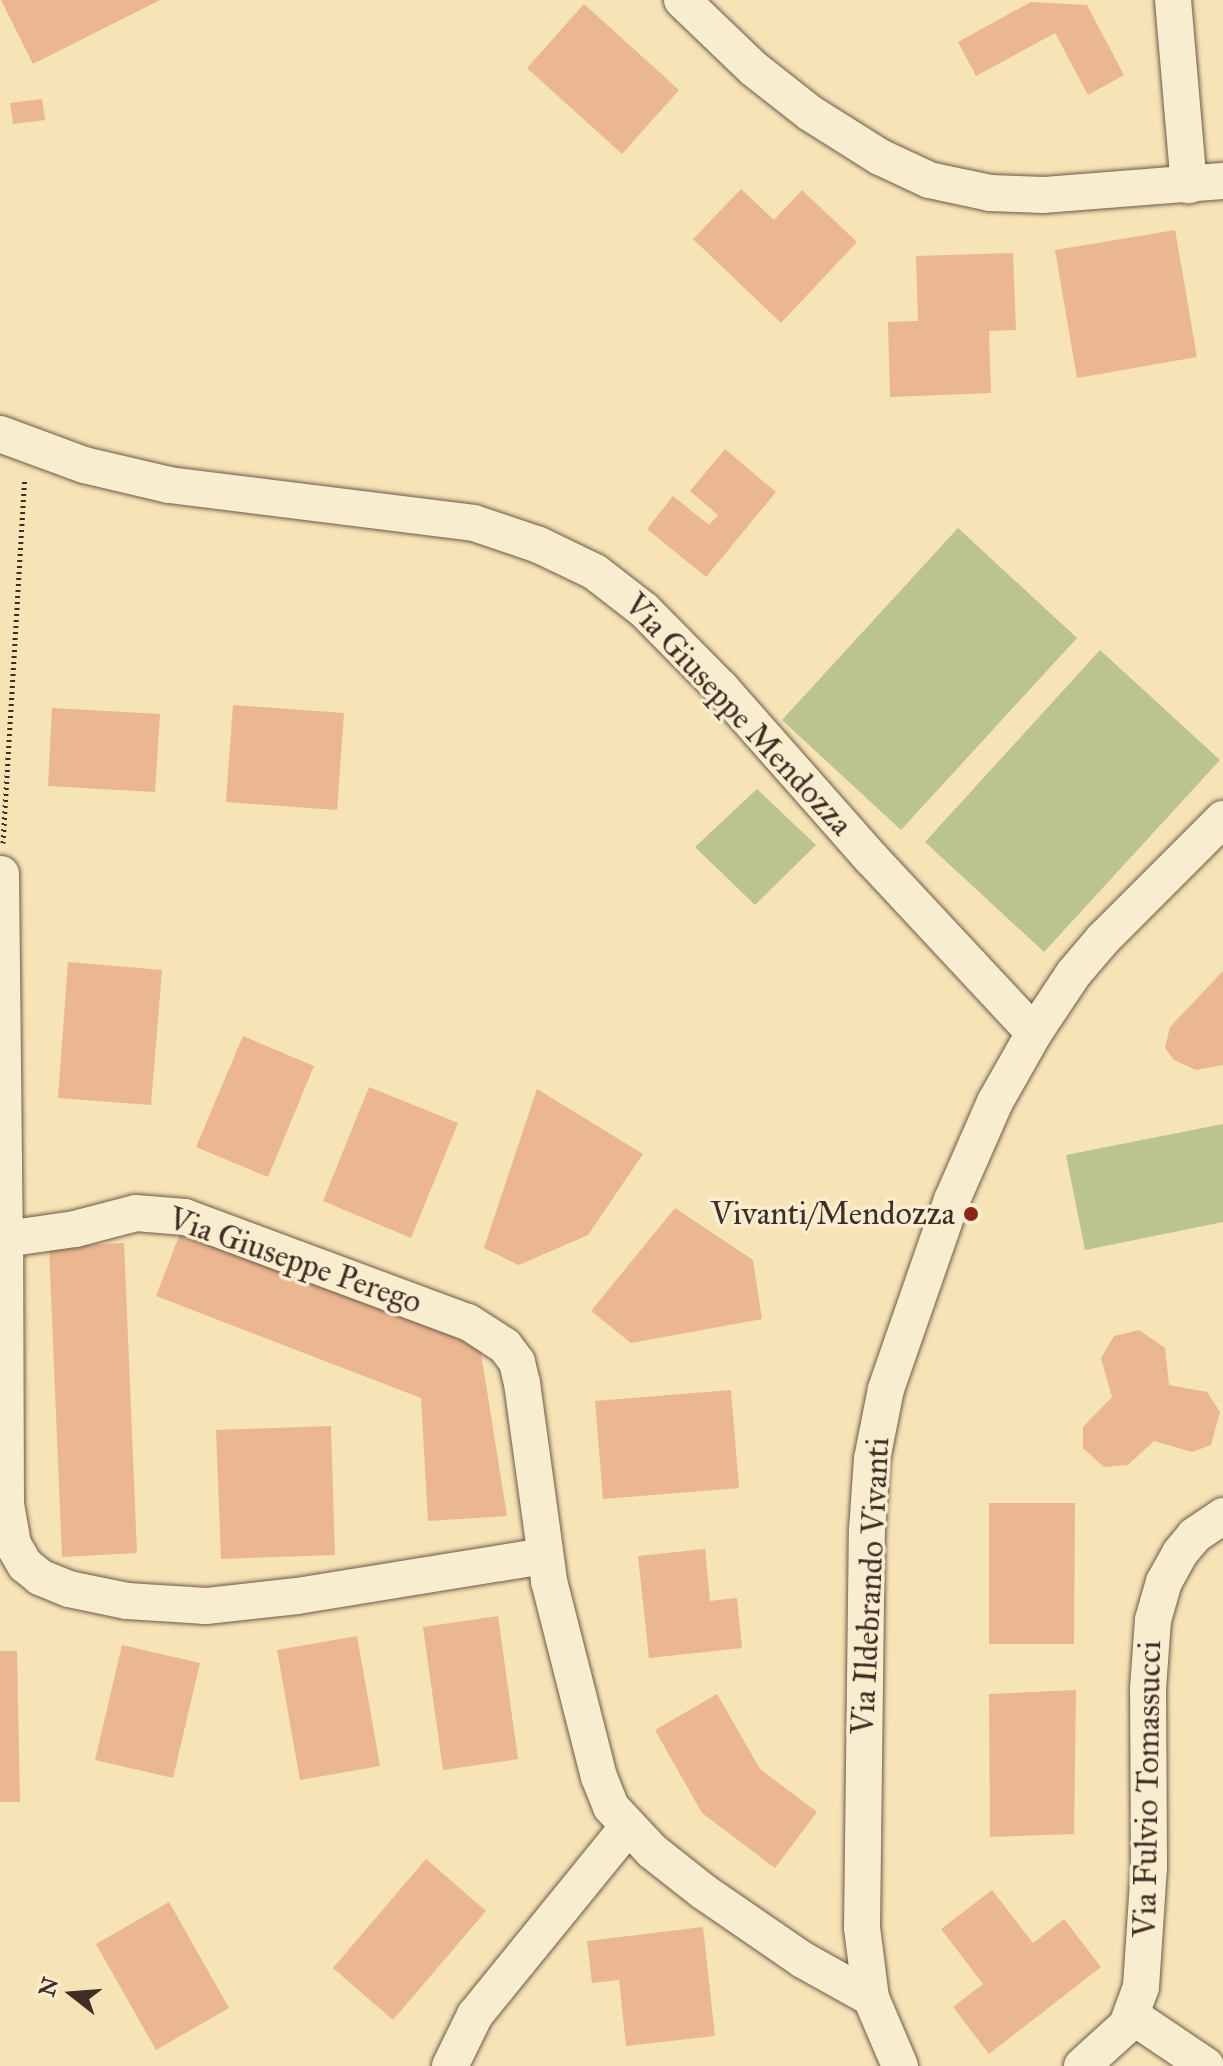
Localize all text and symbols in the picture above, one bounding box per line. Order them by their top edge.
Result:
street label: Via Giuseppe Mendozza [616,586,860,844]
place label: Vivanti/Mendozza [711,1195,955,1233]
street label: Via Giuseppe Perego [163,1200,427,1322]
marker: Vivanti/Mendozza [962,1205,980,1223]
street label: Via Ildebrando Vivanti [844,1436,898,1736]
street label: Via Fulvio Tomassucci [1126,1640,1170,1938]
north arrow [32,1954,112,2034]
text: N [33,1974,64,2000]

